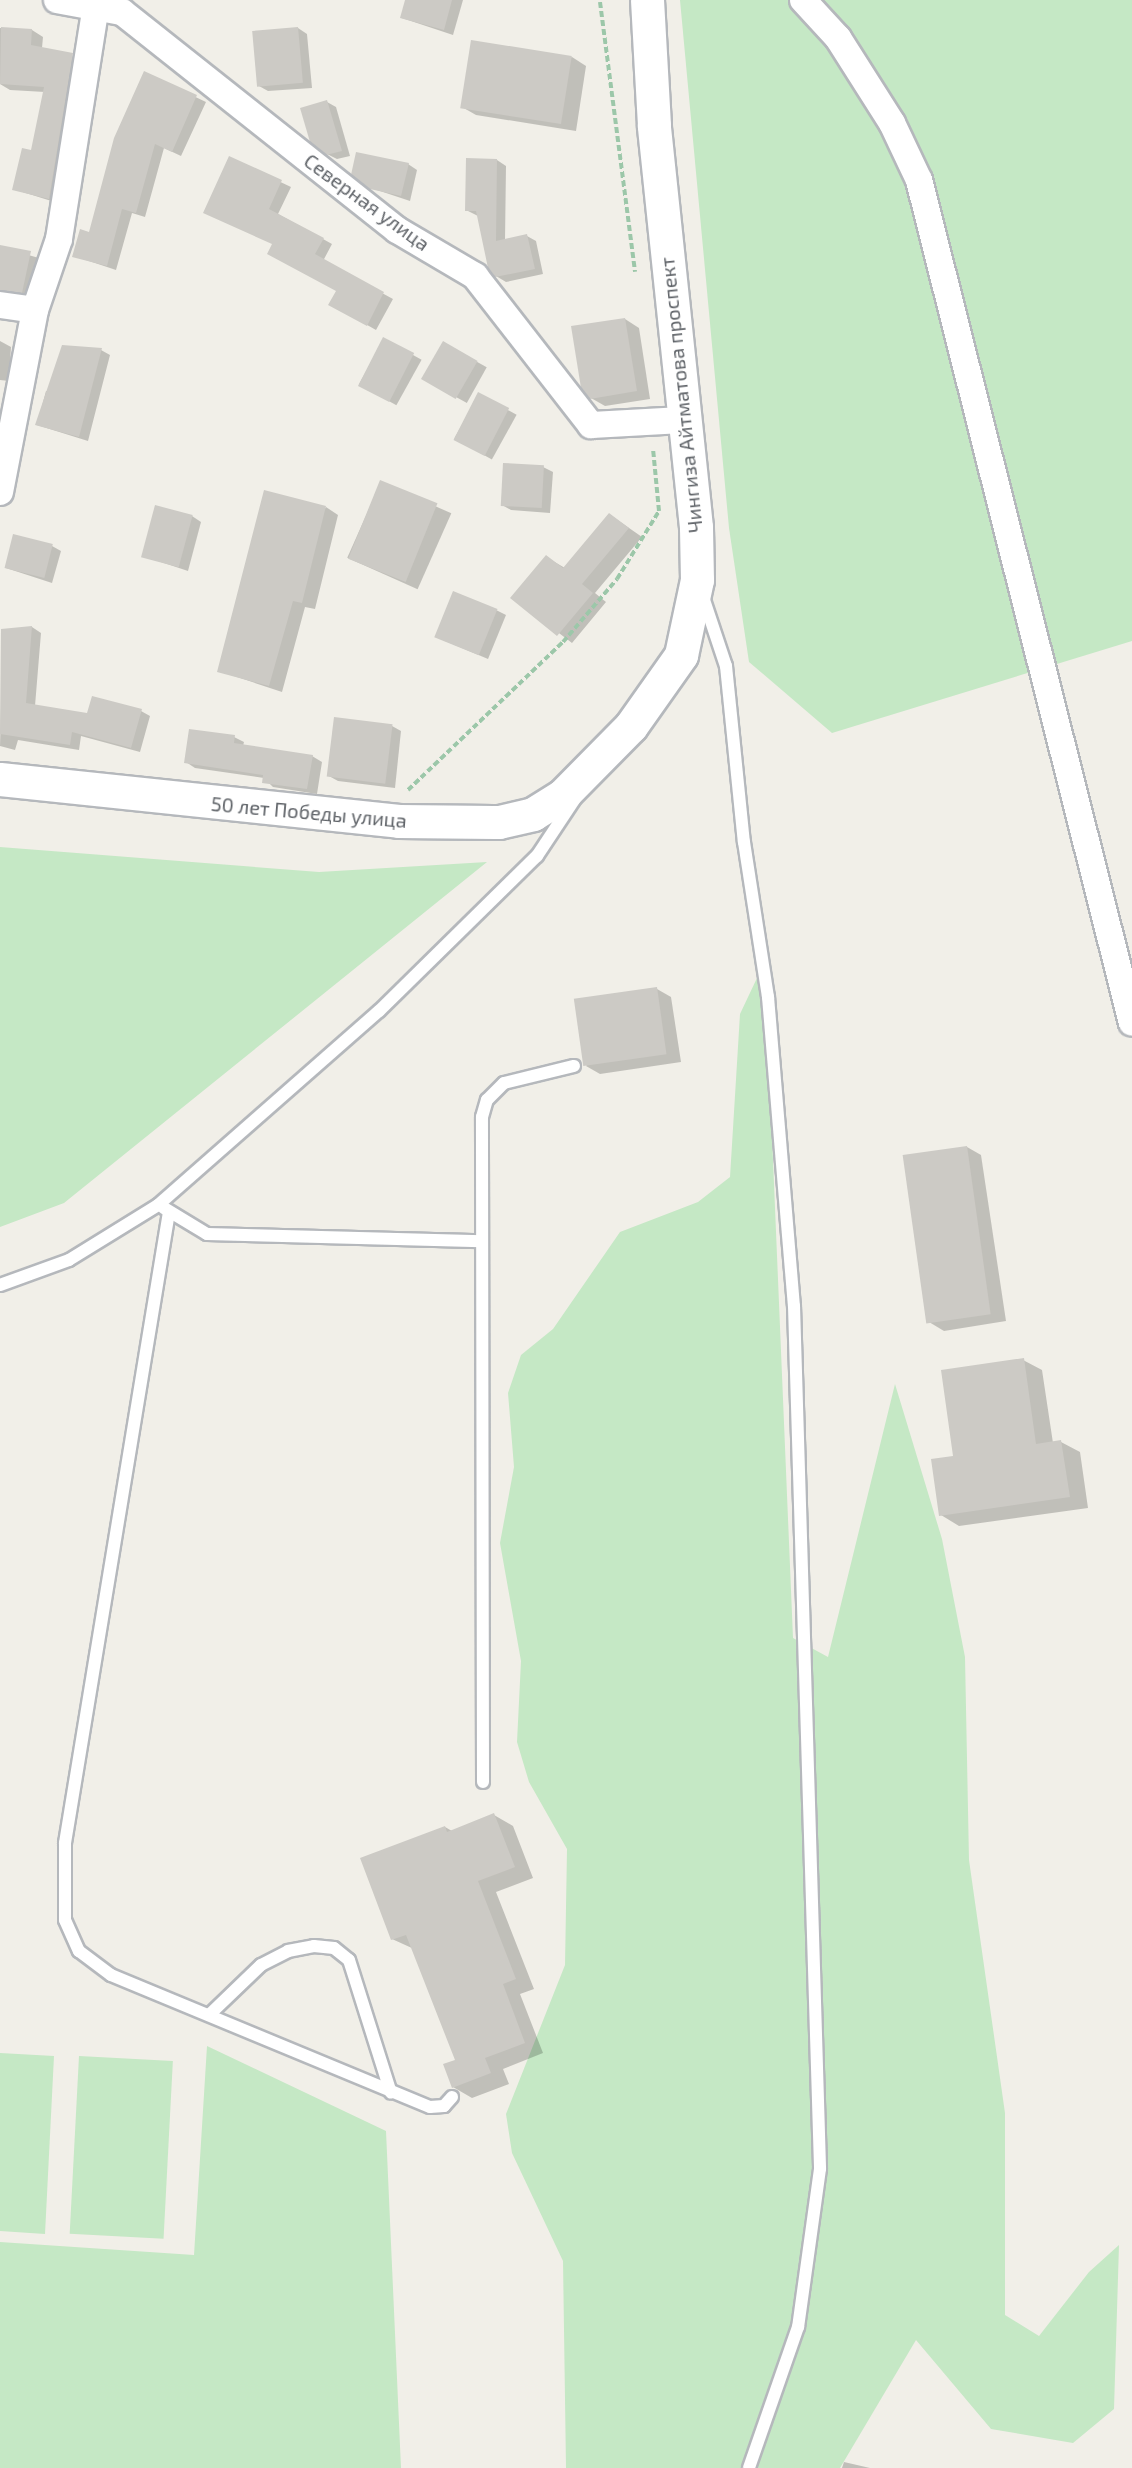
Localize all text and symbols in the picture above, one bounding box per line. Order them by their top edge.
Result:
street label: Северная улица [300,148,434,256]
street label: Чингиза Айтматова проспект [655,256,707,534]
street label: 50 лет Победы улица [210,791,408,833]

